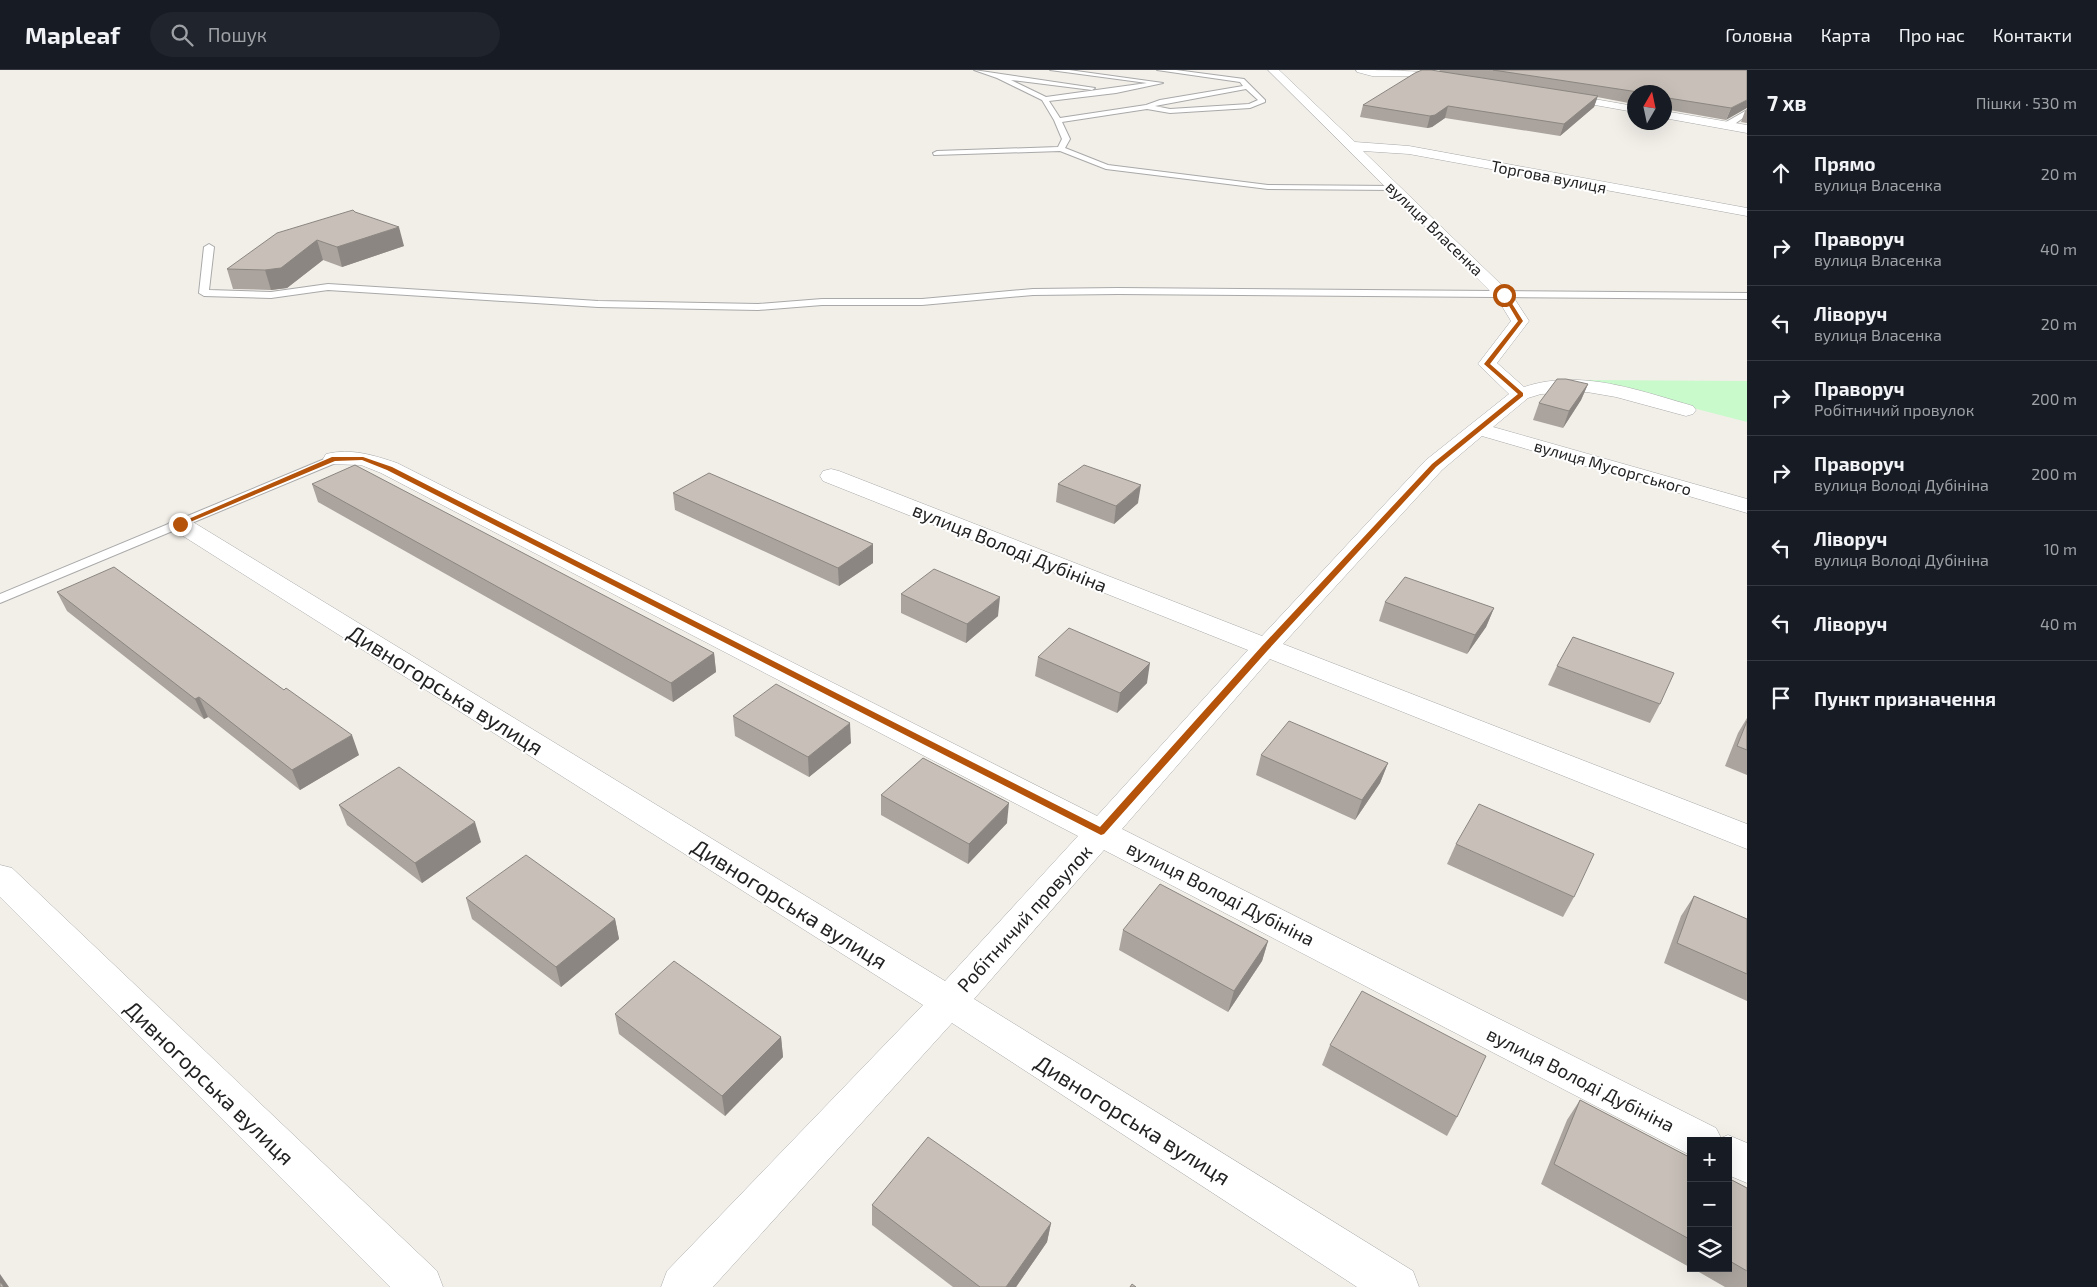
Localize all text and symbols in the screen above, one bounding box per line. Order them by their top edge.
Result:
search box [150,12,500,57]
text: Mapleaf [25,20,120,49]
icon: search [168,21,196,49]
text: Пошук [208,23,267,46]
text: Головна [1725,24,1793,46]
text: Карта [1821,24,1871,46]
text: Про нас [1899,24,1965,46]
text: Контакти [1993,24,2072,46]
north arrow [1627,85,1672,130]
text: 7 хв [1767,90,1807,115]
text: Пішки · 530 m [1976,93,2077,112]
text: Прямо [1814,152,1876,175]
street label: Торгова вулиця [1490,156,1608,197]
icon: ahead [1767,159,1795,187]
text: 20 m [2041,164,2077,183]
text: вулиця Власенка [1814,175,1942,194]
street label: вулиця Власенка [1382,177,1488,280]
text: Праворуч [1814,227,1905,250]
icon: right [1767,234,1795,262]
text: 40 m [2040,239,2077,258]
text: вулиця Власенка [1814,250,1942,269]
route start [1493,284,1516,307]
text: Ліворуч [1814,302,1887,325]
icon: left [1767,309,1795,337]
text: 20 m [2041,314,2077,333]
text: вулиця Власенка [1814,325,1942,344]
text: Праворуч [1814,377,1905,400]
icon: right [1767,384,1795,412]
text: 200 m [2031,389,2077,408]
text: Робітничий провулок [1814,400,1974,419]
street label: вулиця Мусоргського [1532,435,1694,500]
text: Праворуч [1814,452,1905,475]
icon: right [1767,459,1795,487]
text: 200 m [2031,464,2077,483]
text: вулиця Володі Дубініна [1814,475,1989,494]
street label: вулиця Володі Дубініна [909,497,1111,597]
route end [169,513,192,536]
text: Ліворуч [1814,527,1887,550]
icon: left [1767,534,1795,562]
text: 10 m [2043,539,2077,558]
text: вулиця Володі Дубініна [1814,550,1989,569]
icon: left [1767,609,1795,637]
text: Ліворуч [1814,612,1887,635]
text: 40 m [2040,614,2077,633]
street label: Дивногорська вулиця [343,618,548,761]
icon: arrive [1767,684,1795,712]
text: Пункт призначення [1814,687,1996,710]
street label: Дивногорська вулиця [687,832,892,975]
street label: вулиця Володі Дубініна [1123,836,1319,951]
street label: Робітничий провулок [952,840,1097,997]
street label: Дивногорська вулиця [119,994,300,1170]
street label: вулиця Володі Дубініна [1483,1022,1679,1137]
street label: Дивногорська вулиця [1030,1048,1235,1191]
map controls [1687,1137,1732,1272]
button: + [1687,1137,1732,1182]
button: − [1687,1182,1732,1227]
button: layers [1687,1227,1732,1272]

